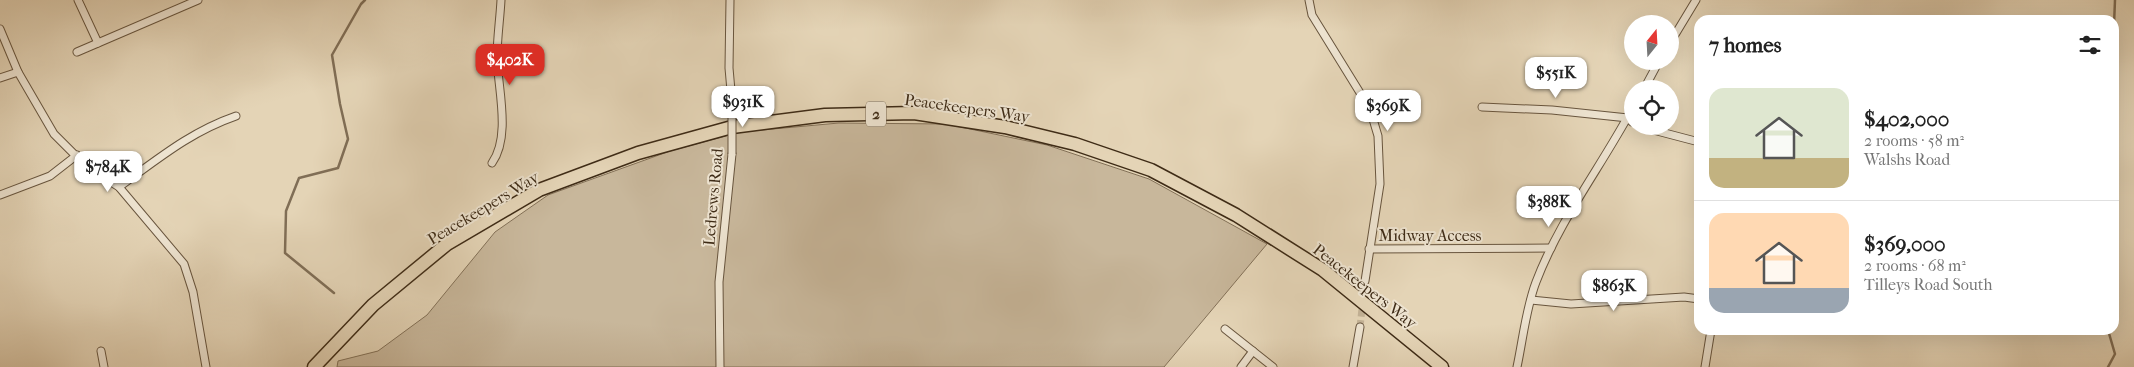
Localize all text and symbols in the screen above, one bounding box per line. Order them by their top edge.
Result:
north arrow [1624,15,1679,70]
map controls [1624,15,1679,135]
icon: filters [2076,31,2104,59]
text: 7 homes [1709,33,1781,57]
pin: $402K [475,44,545,86]
text: $402K [487,50,533,69]
pin: $551K [1521,56,1591,99]
text: $551K [1536,63,1576,82]
button: locate [1624,80,1679,135]
pin: $931K [708,86,778,128]
street label: Peacekeepers Way [903,90,1031,126]
pin: $369K [1353,90,1423,132]
text: $931K [722,92,764,111]
text: $369K [1366,96,1410,115]
road number: 2 [866,102,886,126]
text: $402,000 [1864,107,1949,131]
icon: home [1749,108,1809,168]
text: 2 rooms · 58 m² [1864,131,1964,150]
street label: Ledrews Road [699,147,727,247]
pin: $784K [73,150,143,193]
text: Walshs Road [1864,150,1950,169]
text: $784K [85,157,131,176]
street label: Peacekeepers Way [424,167,542,249]
pin: $388K [1514,186,1584,228]
text: $388K [1527,192,1571,211]
street label: Midway Access [1379,226,1482,245]
text: $369,000 [1864,232,1946,256]
icon: home [1749,233,1809,293]
street label: Peacekeepers Way [1309,240,1421,333]
text: 2 rooms · 68 m² [1864,256,1966,275]
pin: $863K [1579,270,1649,312]
text: Tilleys Road South [1864,275,1992,294]
text: $863K [1592,276,1636,295]

